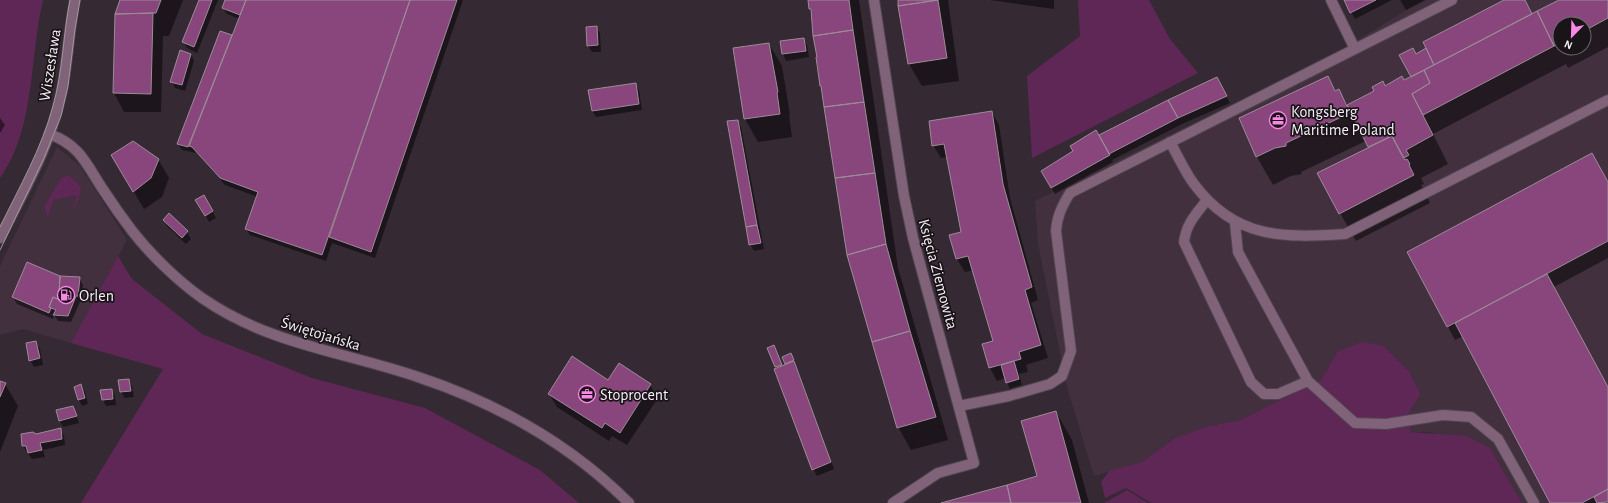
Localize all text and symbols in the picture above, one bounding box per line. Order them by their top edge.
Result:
north arrow [1552,16,1592,56]
street label: Wiszesława [36,28,64,102]
text: N [1563,38,1574,51]
place label: Kongsberg Maritime Poland [1291,104,1395,138]
office icon: Kongsberg Maritime Poland [1268,110,1288,130]
street label: Księcia Ziemowita [916,217,960,331]
fuel station icon: Orlen [56,285,76,305]
place label: Orlen [79,288,114,304]
street label: Świętojańska [279,311,363,355]
office icon: Stoprocent [577,384,597,404]
place label: Stoprocent [600,387,668,403]

